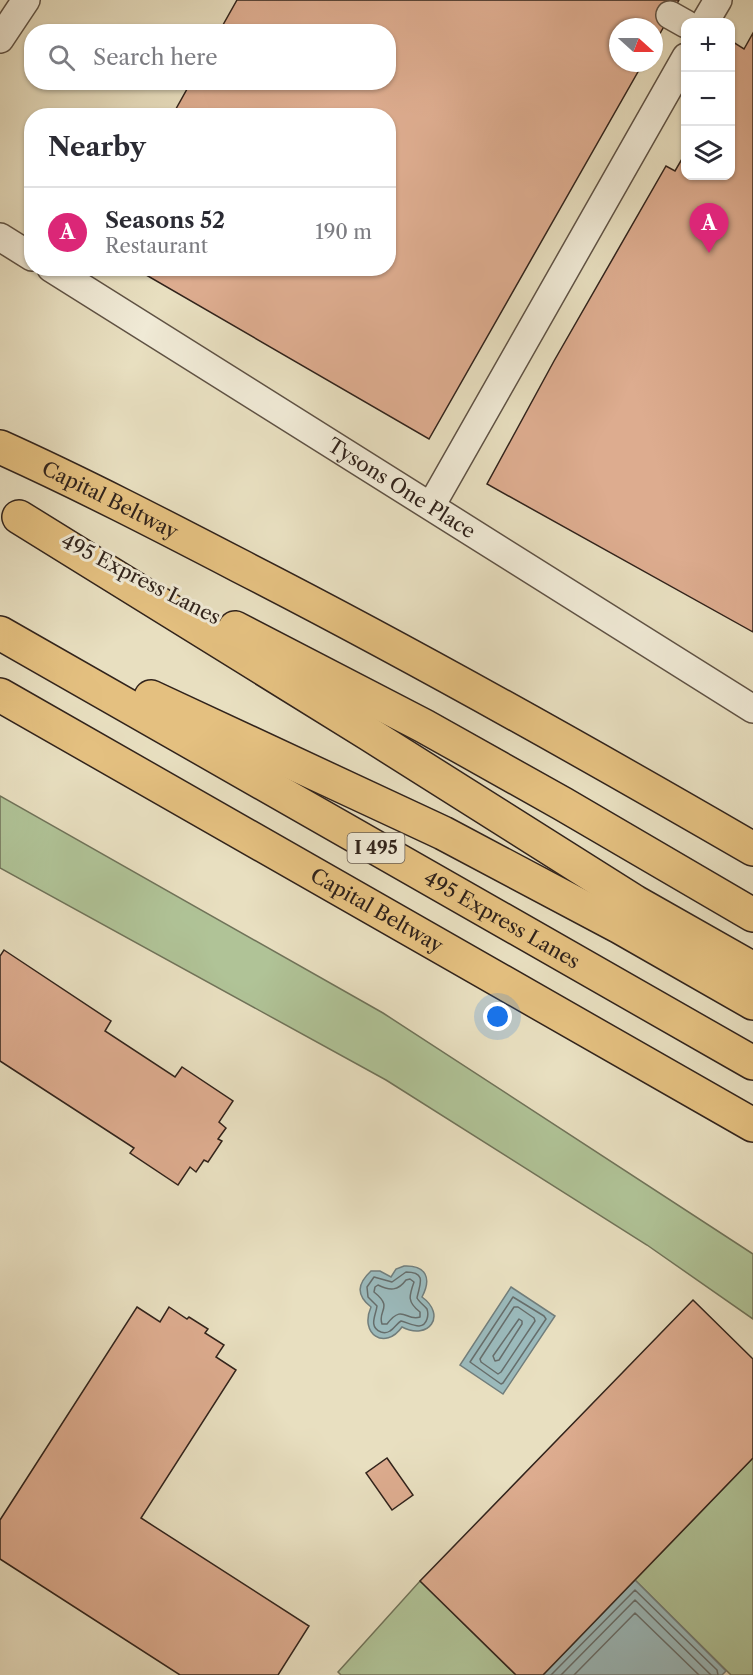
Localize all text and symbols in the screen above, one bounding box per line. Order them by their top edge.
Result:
north arrow [609,18,663,72]
map controls [681,18,735,180]
button: + [681,18,735,72]
search box [24,24,396,90]
icon: search [45,41,78,74]
text: Search here [93,44,218,71]
button: − [681,72,735,126]
button: layers [681,126,735,180]
text: Nearby [48,131,146,163]
pin: A [690,204,728,253]
text: Seasons 52 [105,207,225,234]
text: A [60,220,75,244]
text: 190 m [315,220,372,244]
text: Restaurant [105,234,208,258]
street label: Tysons One Place [323,433,480,544]
street label: Capital Beltway [38,456,183,544]
street label: 495 Express Lanes [57,528,225,630]
road number: I 495 [348,833,404,863]
street label: Capital Beltway [306,863,448,958]
street label: 495 Express Lanes [420,866,584,974]
your location [483,1002,512,1031]

